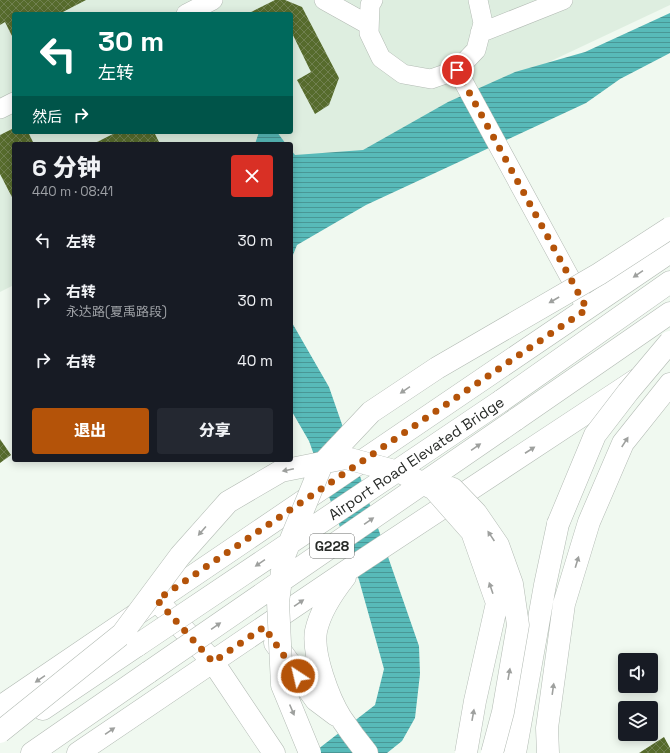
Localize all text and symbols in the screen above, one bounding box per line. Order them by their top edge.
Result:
text: 30 m [98,23,164,59]
icon: left [32,28,84,80]
pin [440,53,474,87]
icon: arrive [446,59,468,81]
text: 左转 [98,61,134,84]
icon: right [70,104,92,126]
text: 然后 [32,107,62,126]
text: 6 分钟 [32,152,101,183]
button: close [231,155,273,197]
text: 440 m · 08:41 [32,183,113,200]
icon: left [32,229,54,251]
text: 30 m [238,231,273,250]
text: 左转 [66,232,96,251]
one-way arrow [633,270,643,278]
text: 右转 [66,282,96,301]
icon: right [32,289,54,311]
text: 30 m [238,291,273,310]
one-way arrow [548,297,560,304]
text: 永达路(夏禹路段) [66,303,167,320]
icon: right [32,349,54,371]
text: 40 m [237,351,273,370]
text: 右转 [66,352,96,371]
one-way arrow [399,386,410,394]
street label: Airport Road Elevated Bridge [324,392,508,524]
button: 退出 [32,408,149,454]
button: 分享 [157,408,273,454]
one-way arrow [621,436,629,447]
one-way arrow [471,443,481,451]
one-way arrow [524,446,535,454]
one-way arrow [281,468,294,474]
one-way arrow [364,517,374,525]
one-way arrow [198,526,207,536]
one-way arrow [488,530,495,541]
road number: G228 [310,534,354,558]
one-way arrow [574,556,580,568]
one-way arrow [254,560,266,567]
one-way arrow [488,582,494,594]
one-way arrow [294,599,304,607]
one-way arrow [211,622,221,630]
map controls [618,653,658,741]
button: sound [618,653,658,693]
position arrow [277,655,319,697]
one-way arrow [506,668,512,680]
one-way arrow [35,675,46,683]
one-way arrow [549,683,556,695]
button: layers [618,701,658,741]
one-way arrow [290,705,296,717]
one-way arrow [470,709,476,721]
one-way arrow [105,727,116,735]

